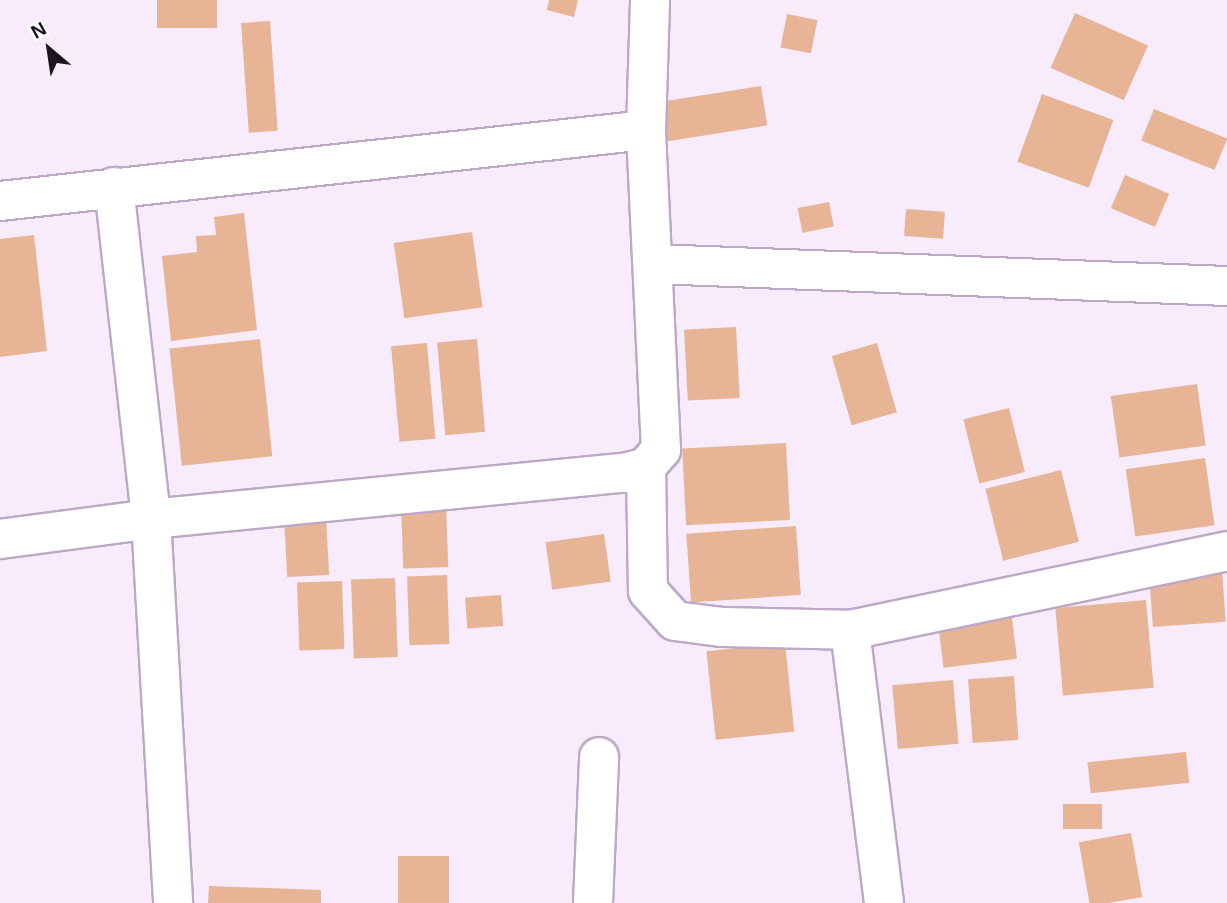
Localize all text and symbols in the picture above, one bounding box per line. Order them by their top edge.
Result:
north arrow [14,14,84,84]
text: N [27,18,50,43]

